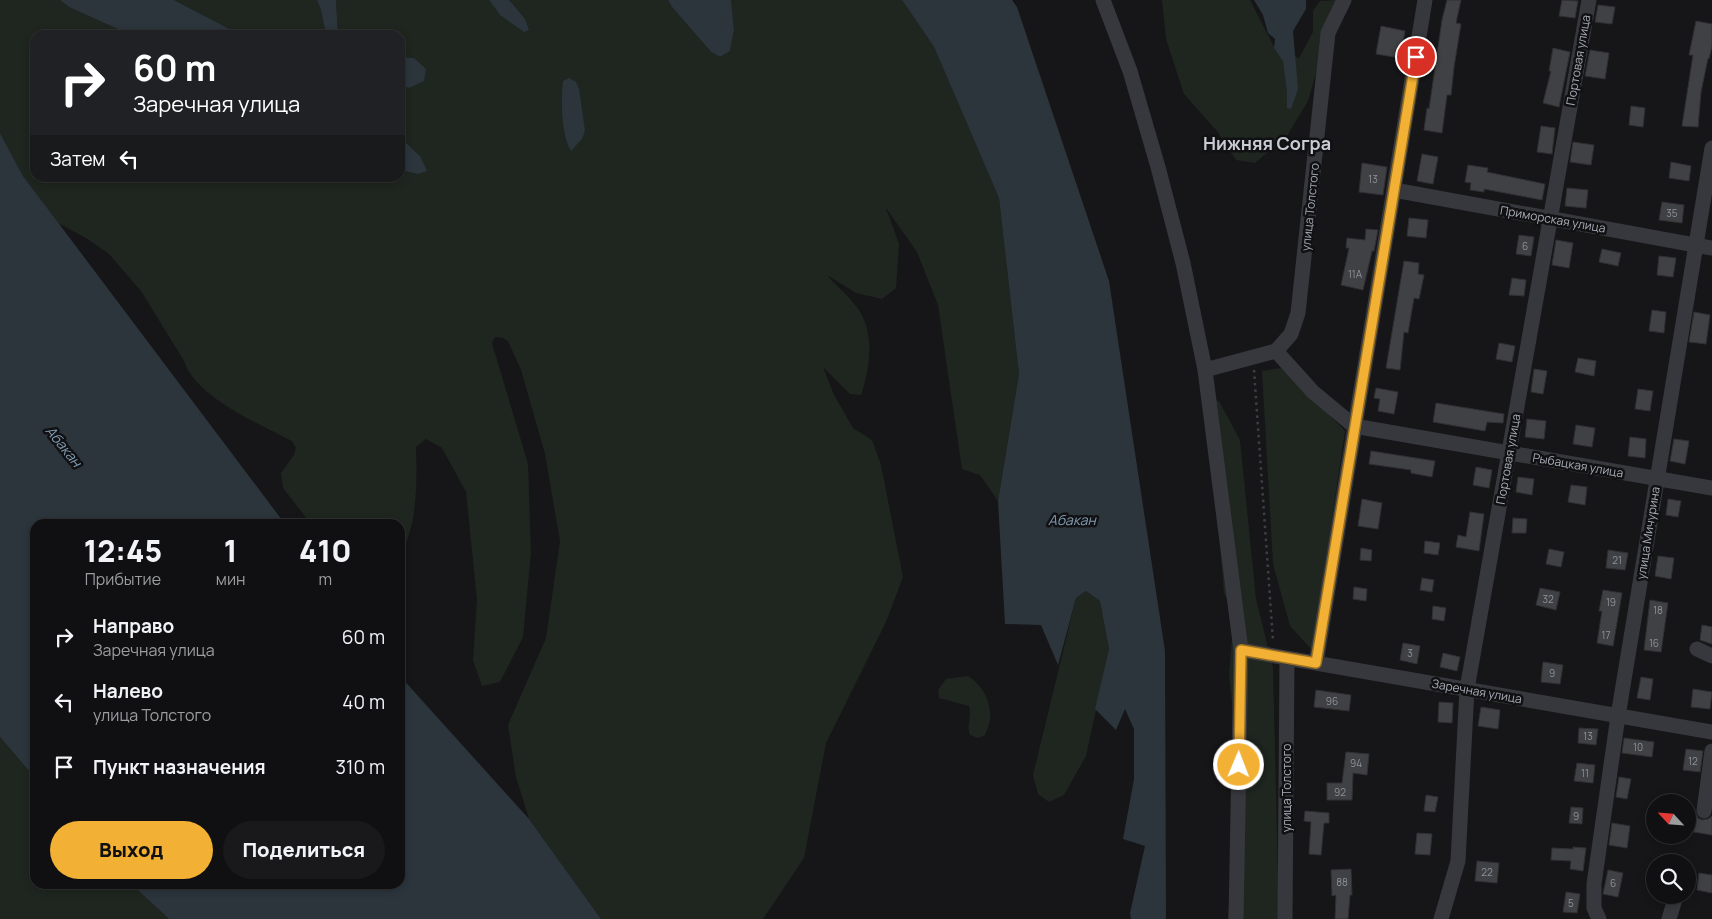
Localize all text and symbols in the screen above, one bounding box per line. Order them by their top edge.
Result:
street label: Портовая улица [1562,13,1594,107]
pin [1395,36,1437,78]
icon: arrive [1402,43,1430,71]
text: 60 m [133,44,216,92]
icon: right [50,50,115,115]
text: Заречная улица [133,89,300,119]
district label: Нижняя Согра [1203,131,1331,155]
icon: left [115,145,143,173]
text: Затем [50,146,105,172]
street label: улица Толстого [1297,162,1323,252]
house number: 13 [1368,172,1378,186]
street label: Приморская улица [1499,201,1607,237]
house number: 35 [1666,206,1678,220]
house number: 6 [1522,239,1528,253]
house number: 11А [1348,267,1363,281]
street label: Портовая улица [1492,412,1524,506]
water label: Абакан [42,421,88,472]
street label: Рыбацкая улица [1531,449,1625,481]
street label: улица Мичурина [1632,485,1664,581]
water label: Абакан [1048,510,1098,529]
text: 12:45 [84,530,162,571]
text: 1 [224,530,237,571]
text: 410 [299,530,351,571]
house number: 21 [1612,553,1622,567]
text: Прибытие [85,568,161,590]
text: мин [216,568,245,590]
text: m [318,568,332,590]
house number: 32 [1542,592,1554,606]
house number: 19 [1606,595,1616,609]
house number: 18 [1653,603,1663,617]
text: Направо [93,613,174,639]
icon: right [50,623,78,651]
text: 60 m [342,624,385,650]
house number: 17 [1602,628,1610,642]
house number: 16 [1649,636,1659,650]
text: Заречная улица [93,639,215,661]
house number: 3 [1407,646,1413,660]
house number: 9 [1549,666,1555,680]
street label: Заречная улица [1431,675,1523,707]
text: Налево [93,678,163,704]
icon: left [50,688,78,716]
text: 40 m [342,689,385,715]
house number: 96 [1326,694,1338,708]
text: улица Толстого [93,704,211,726]
house number: 13 [1583,729,1593,743]
position arrow [1212,738,1264,790]
house number: 10 [1633,740,1643,754]
street label: улица Толстого [1278,744,1295,832]
icon: arrive [50,753,78,781]
text: Пункт назначения [93,754,266,780]
text: 310 m [336,754,385,780]
house number: 12 [1688,754,1698,768]
house number: 94 [1350,756,1362,770]
house number: 11 [1581,766,1589,780]
house number: 92 [1334,785,1346,799]
north arrow [1646,794,1696,844]
map controls [1646,794,1696,904]
house number: 9 [1573,809,1579,823]
button: Выход [50,821,213,879]
button: Поделиться [223,821,385,879]
button: search [1646,854,1696,904]
house number: 22 [1481,865,1493,879]
house number: 88 [1336,875,1348,889]
house number: 6 [1610,876,1616,890]
house number: 5 [1568,896,1574,910]

